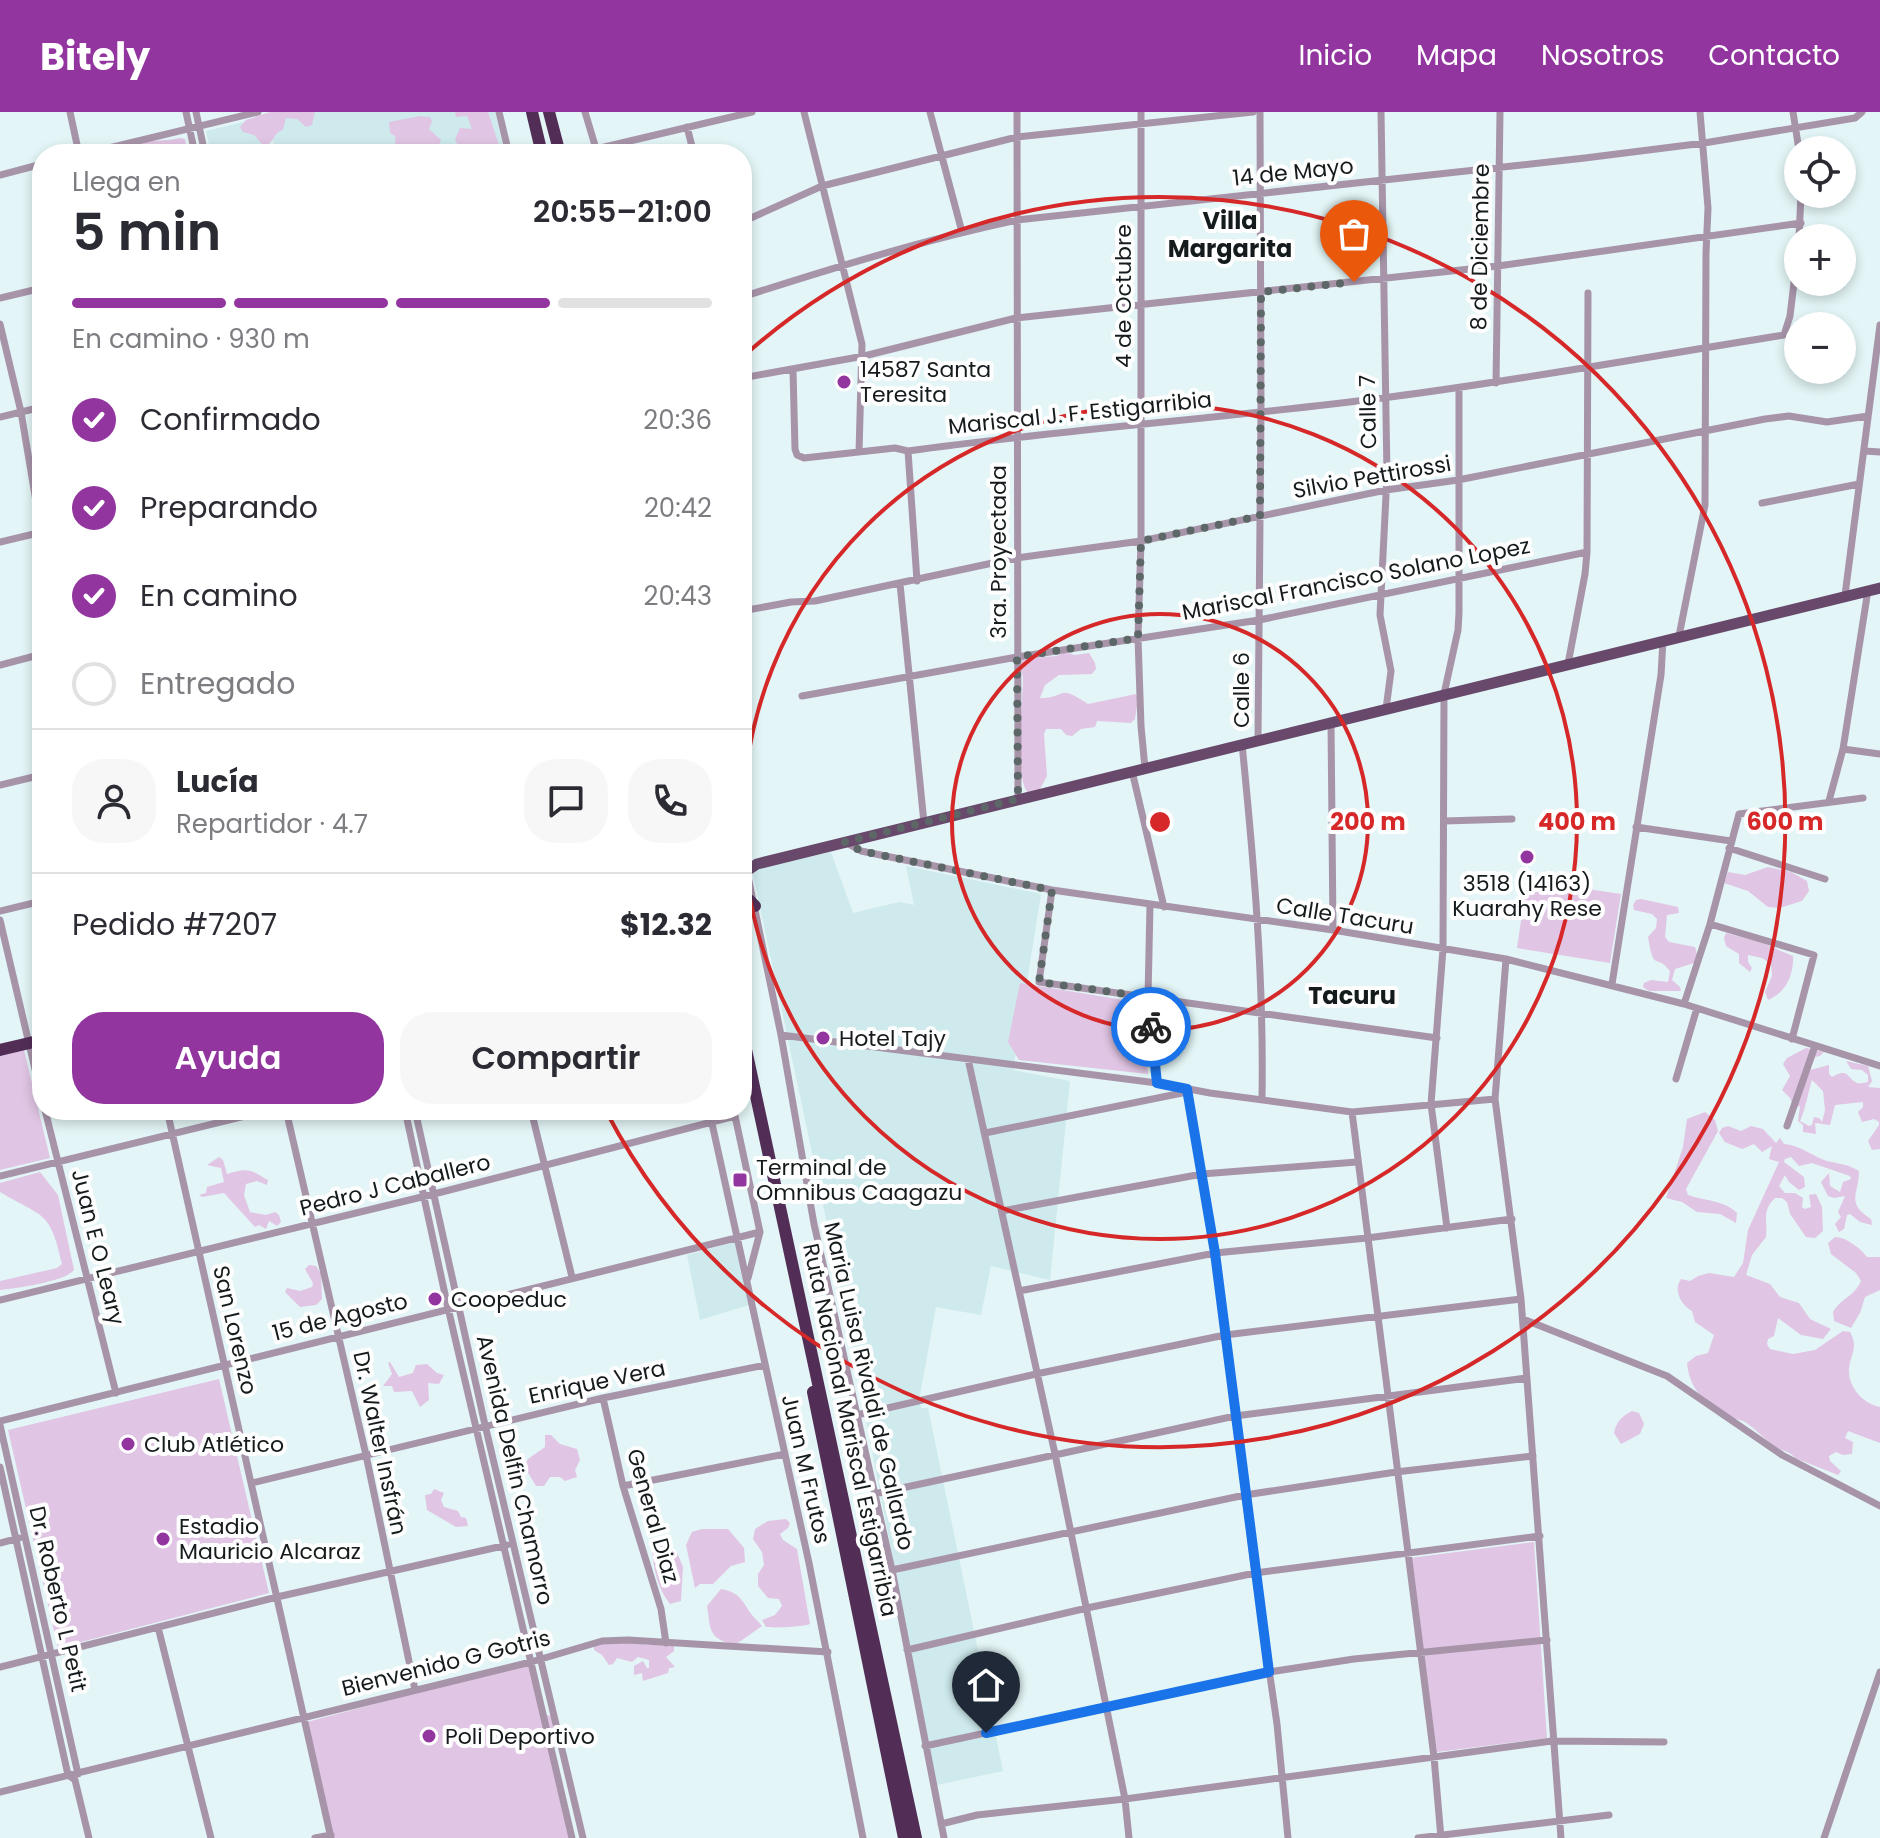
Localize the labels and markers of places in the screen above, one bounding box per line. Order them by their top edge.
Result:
pin [1320,200,1388,282]
place label: 14587 Santa Teresita [860,354,991,410]
marker: 14587 Santa Teresita [835,373,853,391]
centre of rings [1146,808,1174,836]
marker: 3518 (14163) Kuarahy Rese [1518,848,1536,866]
place label: 3518 (14163) Kuarahy Rese [1452,868,1602,924]
place label: Hotel Tajy [839,1023,946,1054]
marker: Hotel Tajy [814,1029,832,1047]
place label: Terminal de Omnibus Caagazu [756,1152,962,1208]
marker: Terminal de Omnibus Caagazu [731,1171,749,1189]
place label: Coopeduc [451,1284,567,1315]
marker: Coopeduc [426,1290,444,1308]
place label: Club Atlético [144,1429,284,1460]
marker: Club Atlético [119,1435,137,1453]
place label: Estadio Mauricio Alcaraz [179,1511,361,1567]
marker: Estadio Mauricio Alcaraz [154,1530,172,1548]
pin [952,1651,1020,1733]
place label: Poli Deportivo [445,1721,595,1752]
marker: Poli Deportivo [420,1727,438,1745]

